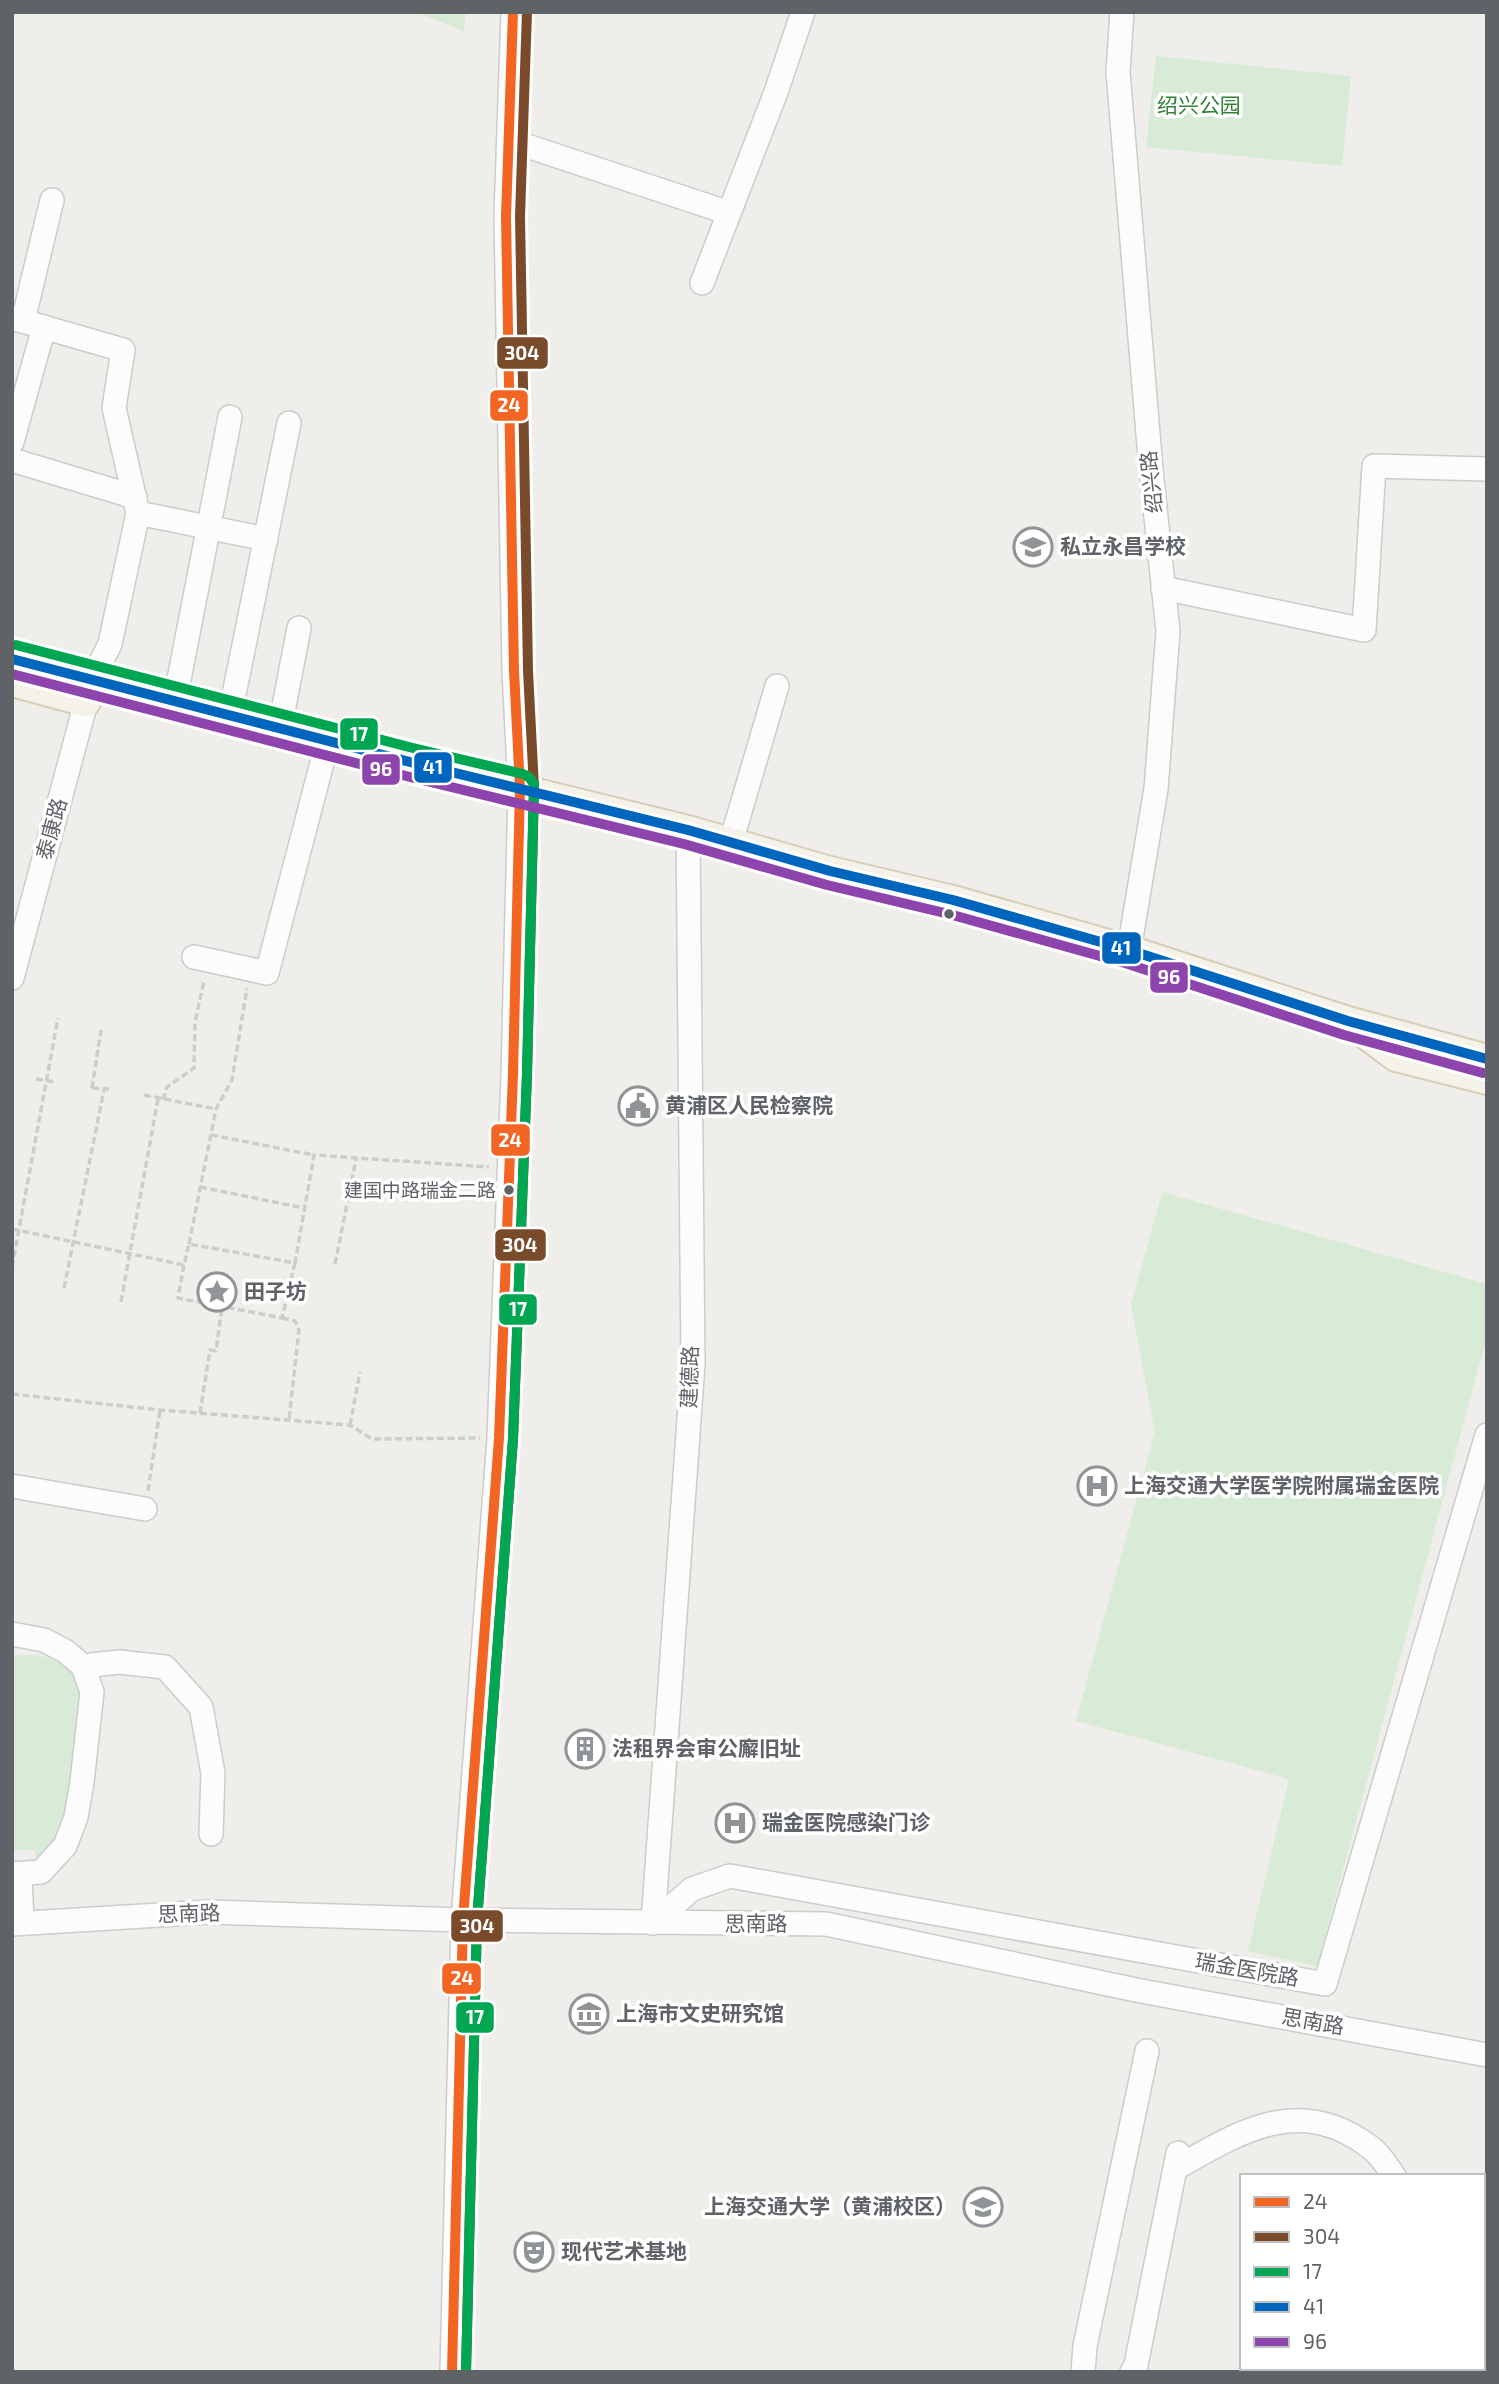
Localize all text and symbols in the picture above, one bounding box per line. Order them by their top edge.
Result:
park label: 绍兴公园 [1157,92,1241,117]
line badge: 304 [496,336,549,370]
text: 304 [505,341,539,364]
line badge: 24 [489,389,529,422]
text: 24 [497,393,521,416]
street label: 绍兴路 [1135,450,1166,515]
school or university icon: 私立永昌学校 [1012,526,1054,568]
place label: 私立永昌学校 [1060,533,1186,558]
line badge: 17 [339,717,379,751]
text: 17 [350,722,368,745]
line badge: 41 [413,751,453,784]
line badge: 96 [361,753,401,786]
text: 41 [423,755,443,778]
text: 96 [370,757,392,780]
street label: 泰康路 [30,795,71,862]
unlabelled marker [942,907,956,921]
line badge: 41 [1101,931,1142,965]
text: 41 [1111,936,1131,959]
line badge: 96 [1149,961,1189,994]
text: 96 [1158,965,1180,988]
public building icon: 黄浦区人民检察院 [617,1085,659,1127]
place label: 黄浦区人民检察院 [665,1092,833,1117]
line badge: 24 [490,1123,531,1157]
text: 24 [498,1128,522,1151]
place label: 建国中路瑞金二路 [344,1178,496,1201]
marker: 建国中路瑞金二路 [502,1183,516,1197]
line badge: 304 [494,1228,547,1262]
text: 304 [503,1233,537,1256]
place icon: 田子坊 [196,1271,238,1313]
place label: 田子坊 [244,1278,307,1303]
line badge: 17 [498,1293,538,1326]
text: 17 [509,1297,527,1320]
street label: 建德路 [675,1345,702,1409]
hospital icon: 上海交通大学医学院附属瑞金医院 [1076,1465,1118,1507]
place label: 上海交通大学医学院附属瑞金医院 [1124,1472,1439,1497]
building icon: 法租界会审公廨旧址 [564,1728,606,1770]
place label: 法租界会审公廨旧址 [612,1735,801,1760]
hospital icon: 瑞金医院感染门诊 [714,1802,756,1844]
place label: 瑞金医院感染门诊 [762,1809,931,1834]
street label: 思南路 [157,1899,221,1926]
line badge: 304 [450,1909,504,1943]
street label: 思南路 [725,1910,788,1935]
text: 304 [460,1914,494,1937]
street label: 瑞金医院路 [1193,1947,1301,1990]
line badge: 24 [441,1962,482,1995]
text: 24 [450,1966,474,1989]
museum icon: 上海市文史研究馆 [568,1993,610,2035]
place label: 上海市文史研究馆 [616,2000,784,2025]
line badge: 17 [455,2001,495,2034]
street label: 思南路 [1280,2003,1346,2038]
text: 17 [466,2005,484,2028]
legend [1240,2174,1485,2370]
school or university icon: 上海交通大学（黄浦校区） [962,2186,1004,2228]
text: 24 [1303,2188,1328,2213]
place label: 上海交通大学（黄浦校区） [704,2193,956,2218]
text: 304 [1303,2223,1340,2248]
theatre icon: 现代艺术基地 [513,2231,555,2273]
place label: 现代艺术基地 [561,2238,687,2263]
text: 17 [1303,2258,1322,2283]
text: 41 [1303,2293,1324,2318]
text: 96 [1303,2328,1327,2353]

